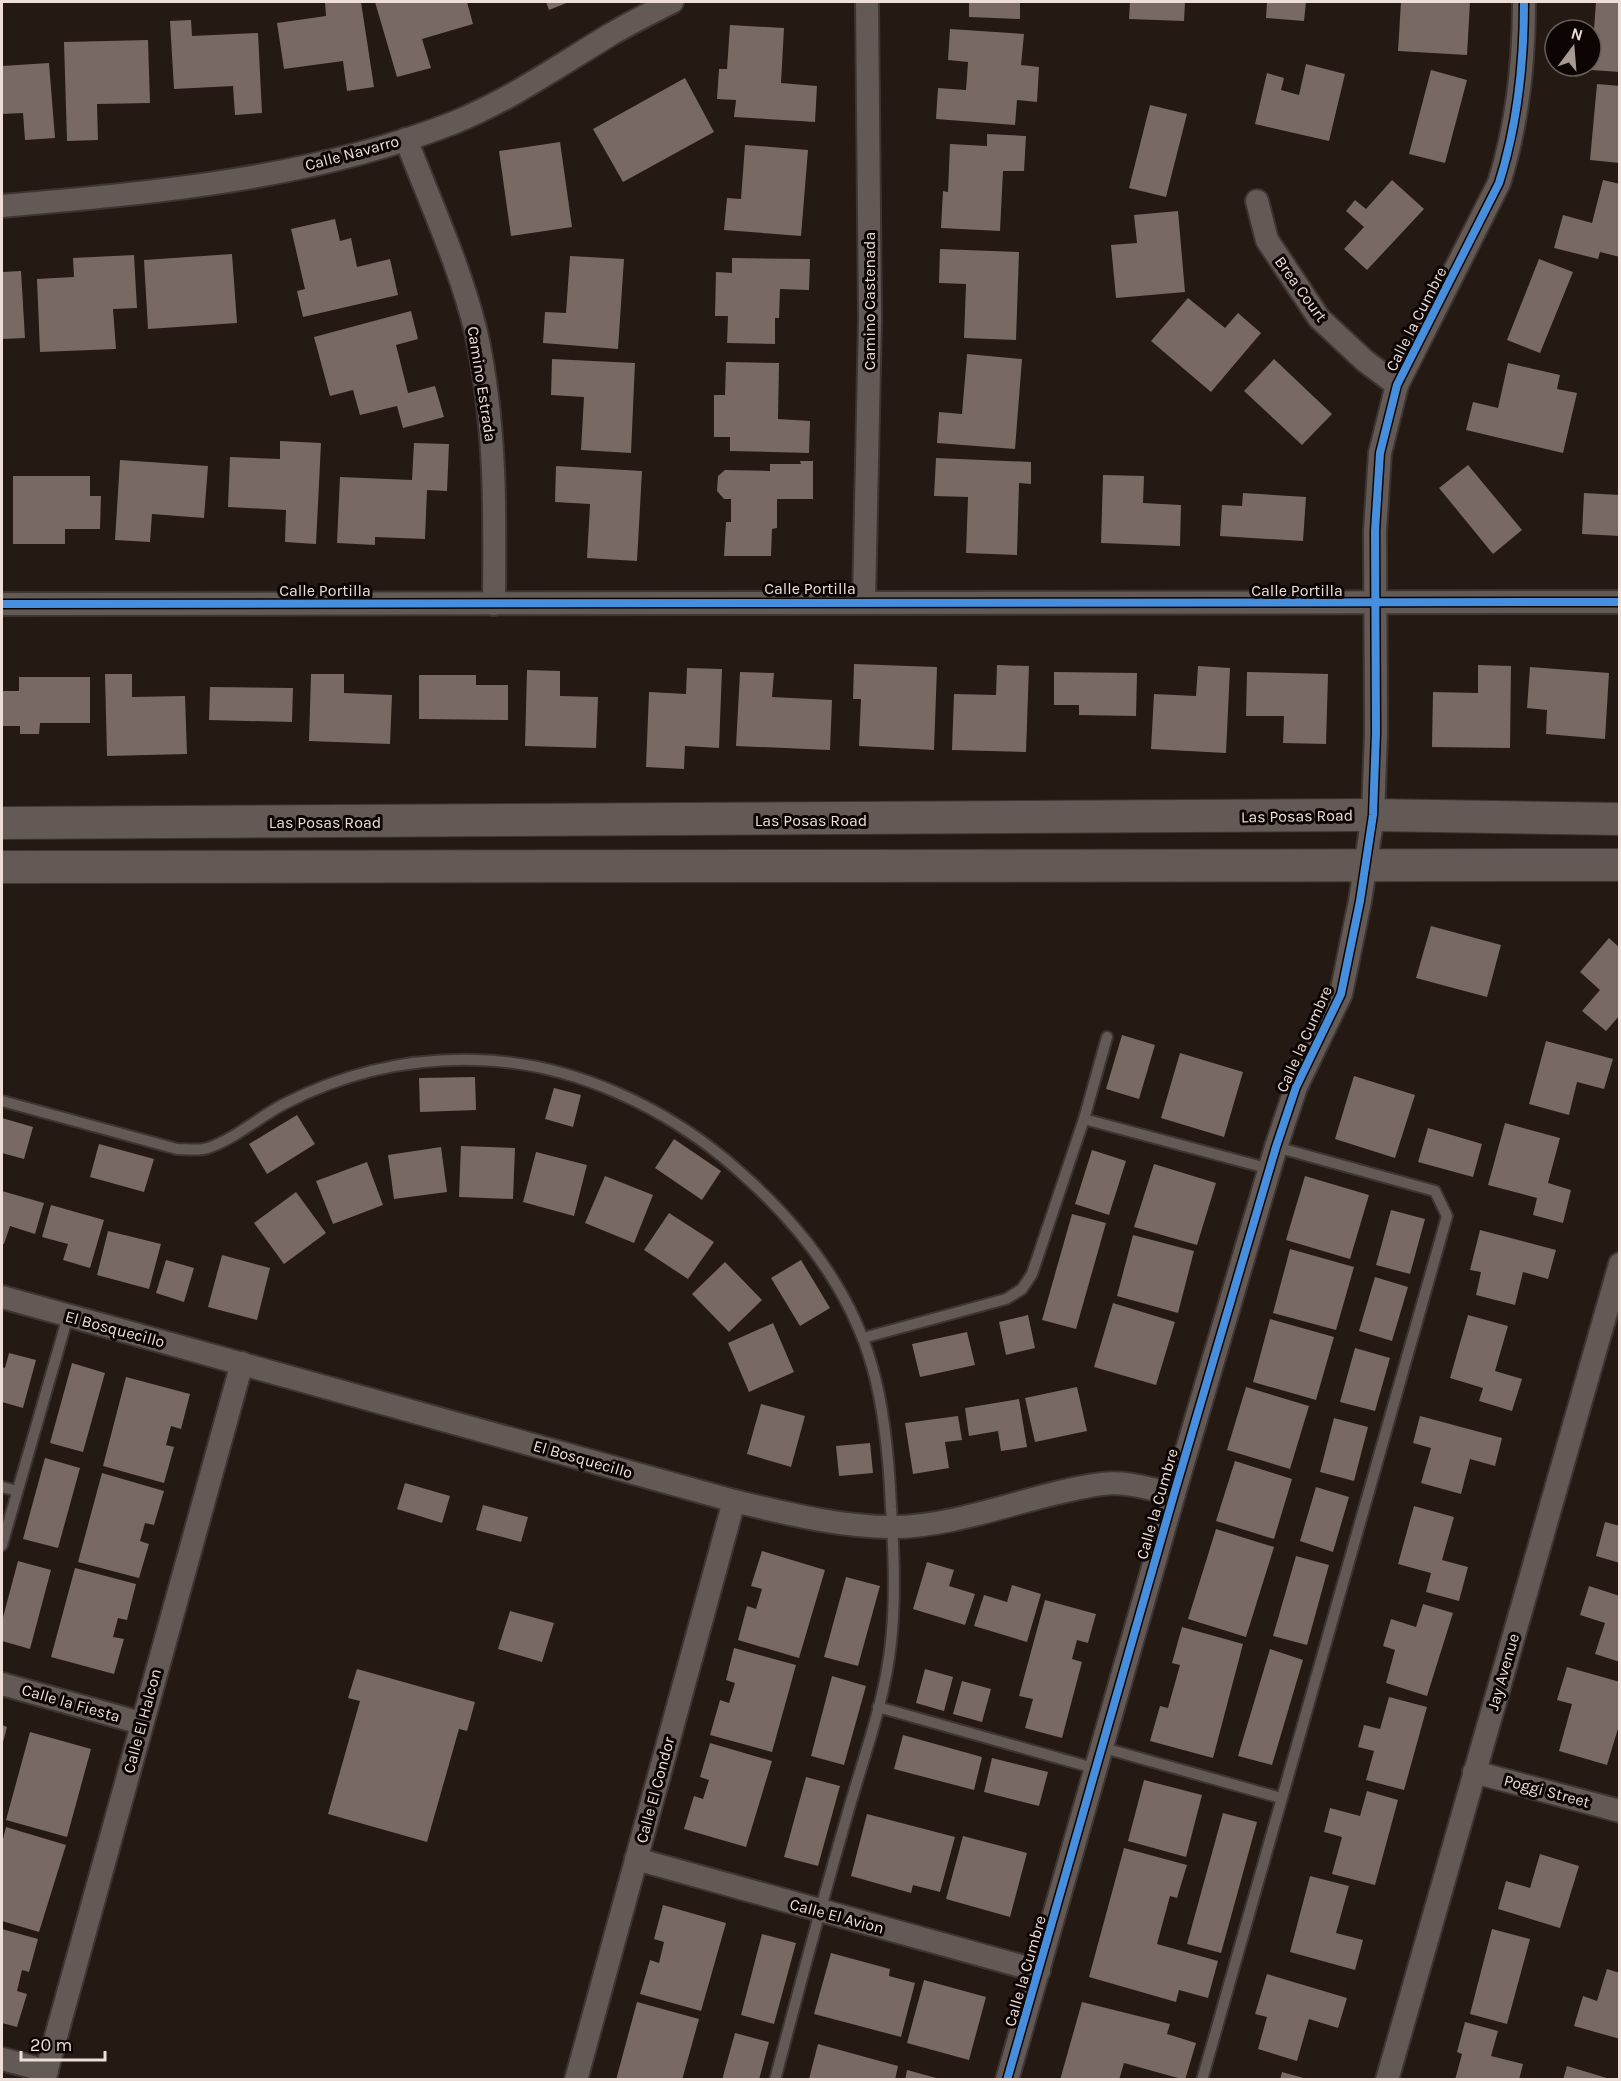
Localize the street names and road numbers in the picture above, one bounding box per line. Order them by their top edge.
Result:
street label: Calle Navarro [303,131,401,175]
street label: Camino Castenada [860,232,879,370]
street label: Brea Court [1271,252,1331,326]
street label: Calle la Cumbre [1382,264,1450,374]
street label: Camino Estrada [463,325,501,443]
street label: Calle Portilla [764,579,856,598]
street label: Calle Portilla [279,581,371,600]
street label: Calle Portilla [1251,581,1343,600]
street label: Las Posas Road [1241,806,1353,826]
street label: Las Posas Road [755,811,867,830]
street label: Las Posas Road [269,813,381,832]
street label: Calle la Cumbre [1272,983,1336,1095]
street label: El Bosquecillo [63,1307,167,1351]
street label: El Bosquecillo [531,1436,635,1482]
street label: Calle la Cumbre [1132,1446,1182,1562]
street label: Jay Avenue [1483,1631,1523,1713]
street label: Calle El Halcon [119,1667,165,1775]
street label: Calle la Fiesta [20,1680,122,1726]
street label: Calle El Condor [632,1735,678,1845]
street label: Poggi Street [1502,1770,1592,1812]
street label: Calle El Avion [788,1894,886,1938]
street label: Calle la Cumbre [1000,1913,1050,2029]

